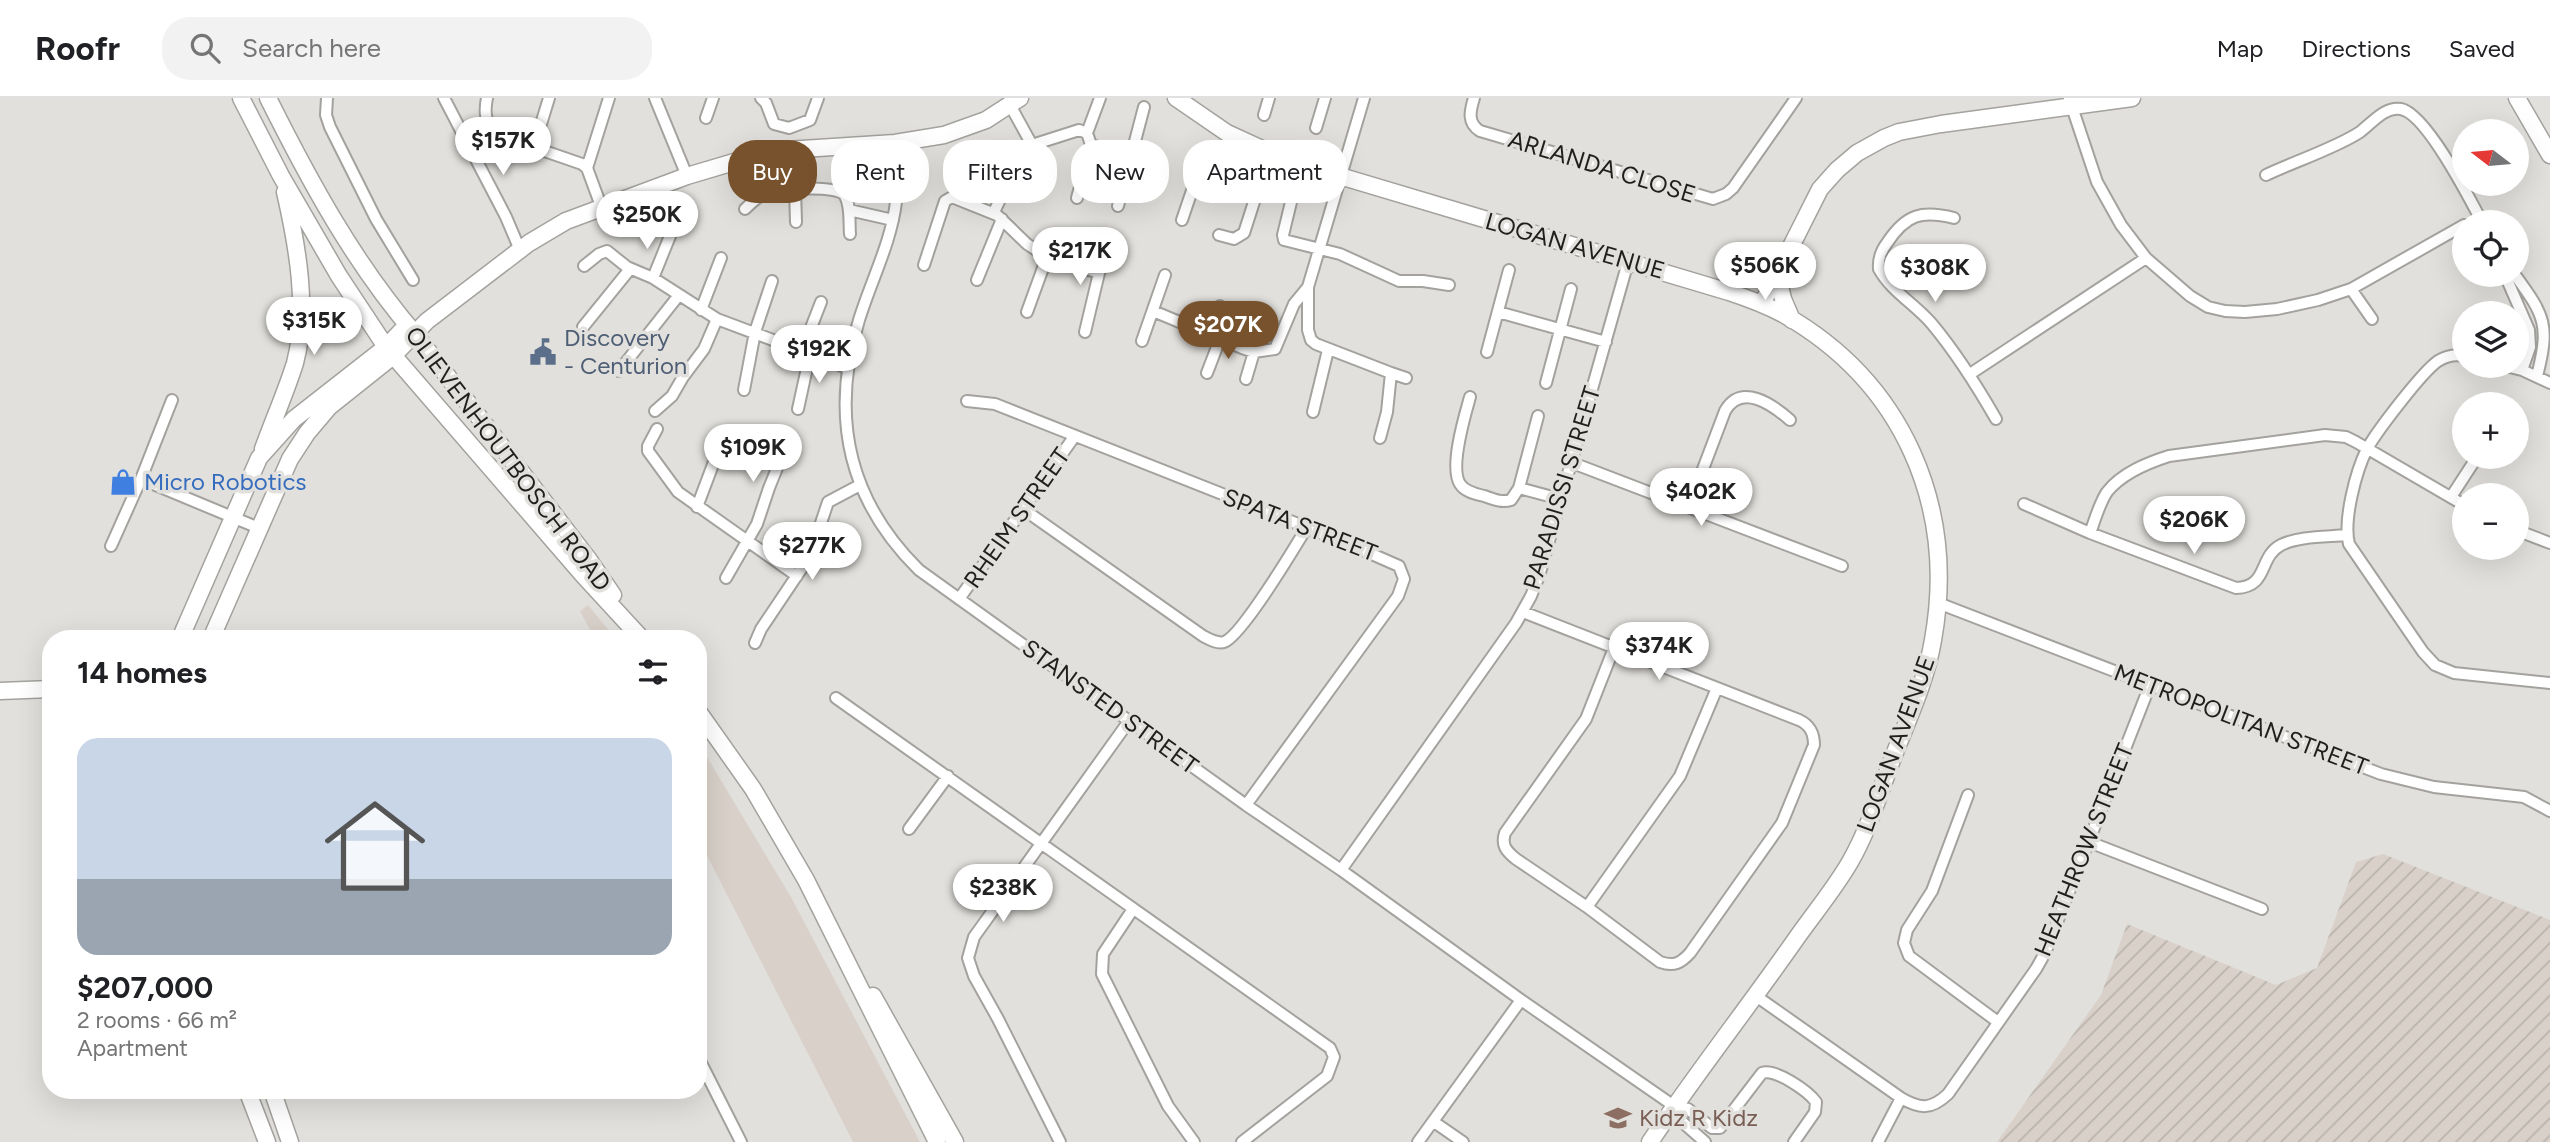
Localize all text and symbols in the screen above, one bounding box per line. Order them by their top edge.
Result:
search box [162,17,652,80]
text: Roofr [35,29,120,68]
icon: search [186,29,224,67]
text: Search here [242,32,381,64]
text: Map [2217,34,2263,63]
text: Directions [2301,34,2411,63]
text: Saved [2449,34,2515,63]
pin: $157K [454,118,552,177]
north arrow [2452,119,2529,196]
map controls [2452,119,2529,560]
street label: ARLANDA CLOSE [1505,124,1699,209]
text: $157K [471,126,535,154]
chip: Buy [728,140,817,203]
chip: Rent [831,140,929,203]
chip: Filters [943,140,1057,203]
chip: New [1071,140,1169,203]
chip: Apartment [1183,140,1347,203]
pin: $250K [598,192,696,251]
text: $250K [612,200,682,228]
street label: LOGAN AVENUE [1482,206,1668,285]
button: locate [2452,210,2529,287]
pin: $217K [1031,228,1129,287]
text: $217K [1048,236,1112,264]
pin: $506K [1716,242,1814,302]
pin: $308K [1886,244,1984,304]
text: $506K [1730,251,1800,279]
text: $308K [1900,253,1970,281]
pin: $315K [265,298,363,357]
button: layers [2452,301,2529,378]
pin: $207K [1179,302,1277,361]
text: $315K [282,306,346,334]
text: $207K [1193,310,1263,338]
street label: OLIEVENHOUTBOSCH ROAD [399,321,617,597]
place label: Discovery - Centurion [564,323,687,380]
pin: $192K [770,326,868,385]
text: $192K [787,334,851,362]
public building icon: Discovery - Centurion [528,337,558,367]
street label: PARADISSI STREET [1517,383,1606,593]
button: + [2452,392,2529,469]
pin: $109K [704,424,802,484]
text: $109K [720,433,786,461]
street label: RHEIM STREET [957,442,1076,593]
shop icon: Micro Robotics [108,467,138,497]
place label: Micro Robotics [144,467,307,496]
pin: $402K [1652,468,1750,528]
text: $402K [1666,477,1736,505]
street label: SPATA STREET [1219,482,1381,567]
button: − [2452,483,2529,560]
pin: $206K [2145,496,2243,556]
text: $206K [2159,505,2229,533]
pin: $277K [763,522,861,582]
text: $277K [779,531,845,559]
pin: $374K [1610,622,1708,682]
text: $374K [1625,631,1693,659]
street label: STANSTED STREET [1017,633,1204,780]
street label: LOGAN AVENUE [1850,652,1941,836]
icon: filters [634,653,672,691]
text: 14 homes [77,654,207,691]
street label: METROPOLITAN STREET [2110,658,2372,781]
street label: HEATHROW STREET [2028,739,2139,960]
icon: home [312,783,438,909]
pin: $238K [954,864,1052,924]
text: $238K [969,873,1037,901]
text: $207,000 [77,969,213,1006]
text: 2 rooms · 66 m² [77,1006,237,1034]
text: Apartment [77,1034,188,1062]
school or university icon: Kidz R Kidz [1603,1103,1633,1133]
place label: Kidz R Kidz [1639,1103,1758,1132]

